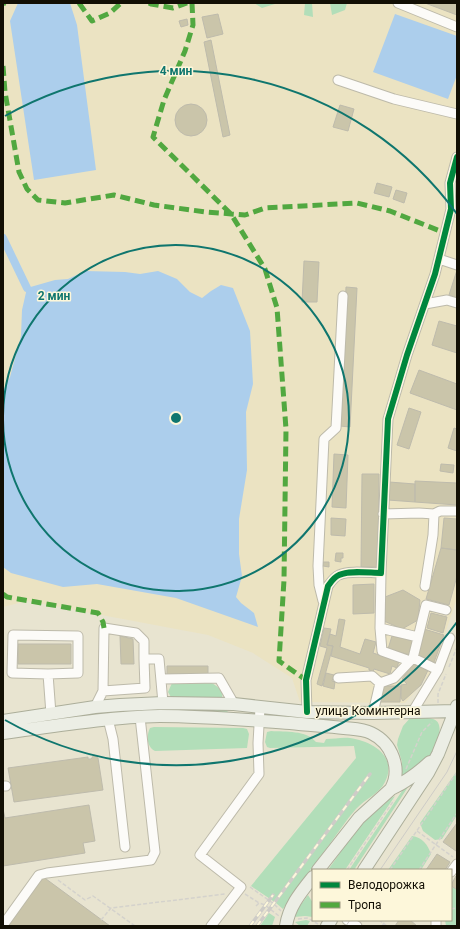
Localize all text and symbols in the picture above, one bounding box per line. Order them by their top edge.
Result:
text: 4 мин [160,64,192,78]
text: 2 мин [38,289,70,303]
centre of rings [169,411,183,425]
street label: улица Коминтерна [316,704,420,718]
legend [312,869,452,921]
text: Велодорожка [348,878,425,892]
text: Тропа [348,898,382,912]

